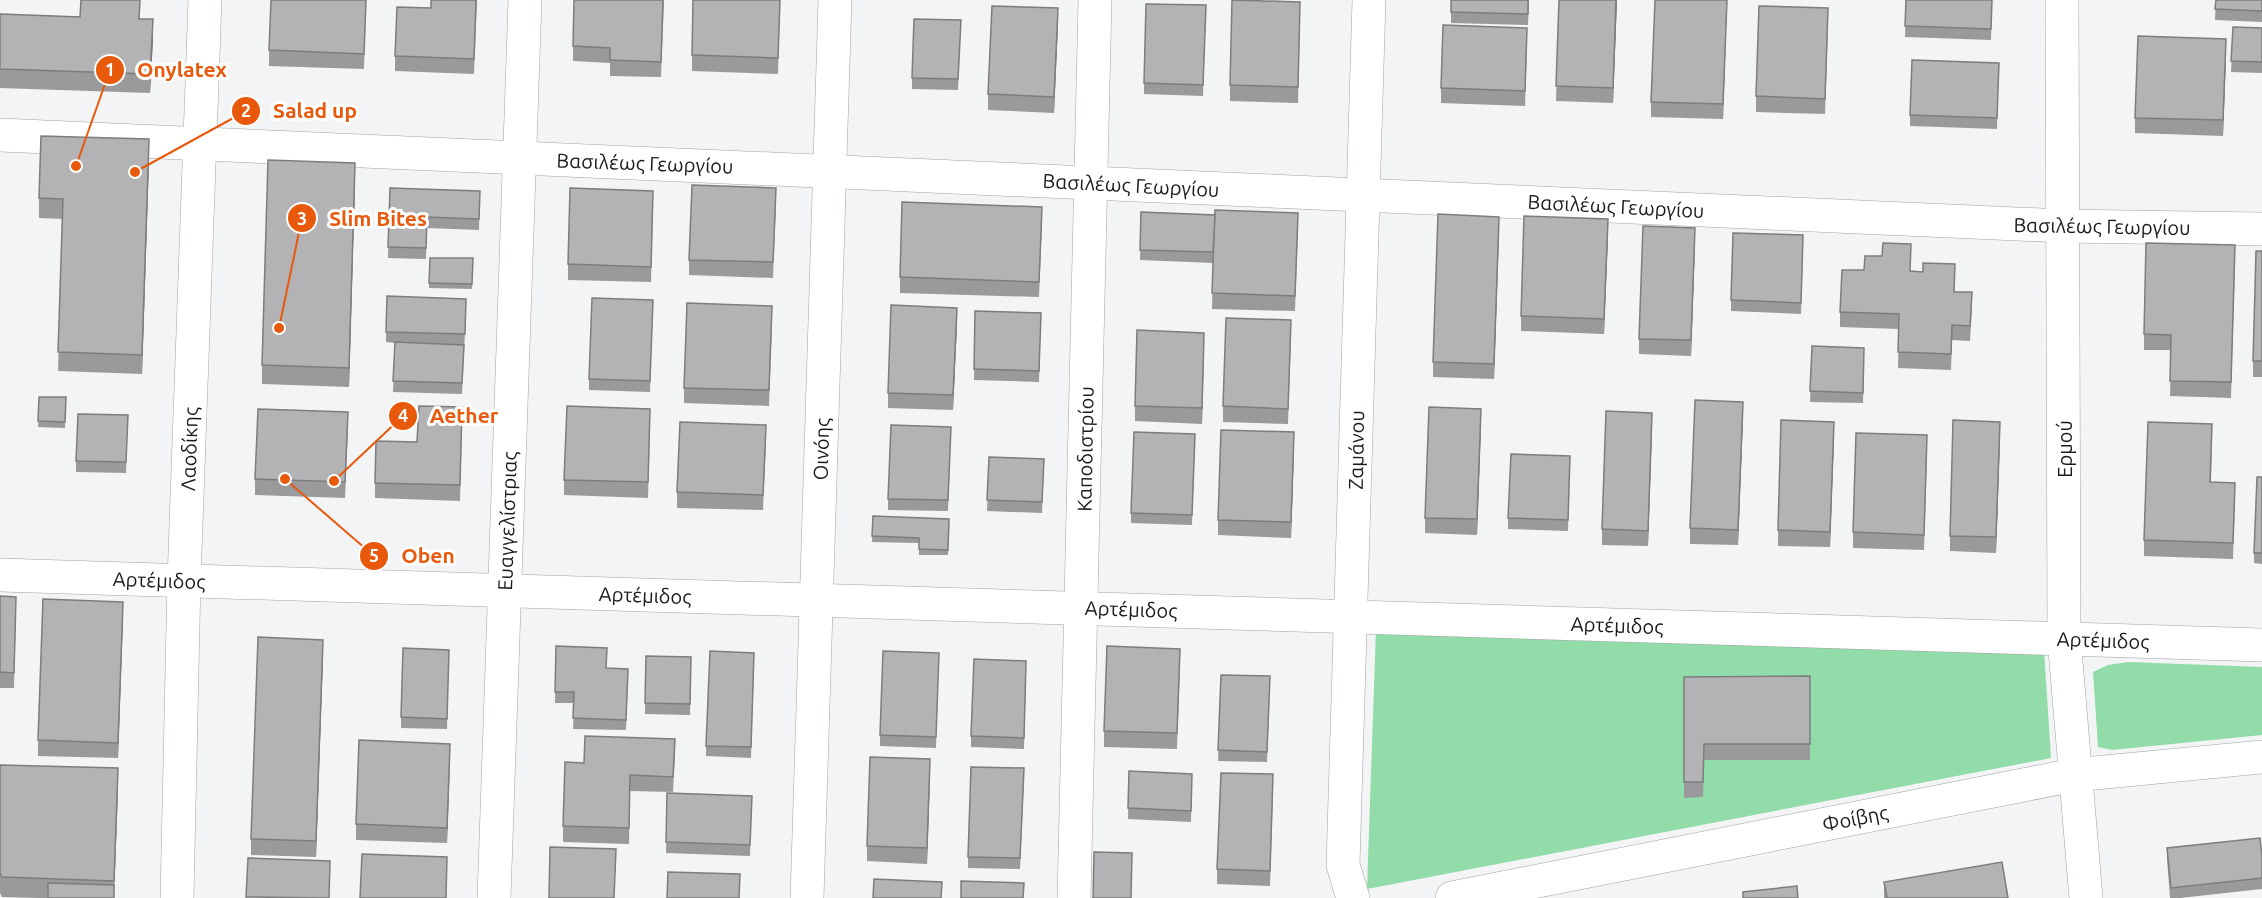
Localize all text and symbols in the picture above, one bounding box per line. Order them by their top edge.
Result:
callout: Onylatex [95,50,238,89]
text: Onylatex [137,57,228,81]
text: 1 [105,59,115,79]
callout: Salad up [231,91,369,130]
text: Salad up [273,98,357,122]
text: 2 [241,100,251,120]
street label: Βασιλέως Γεωργίου [556,148,734,178]
street label: Βασιλέως Γεωργίου [1042,169,1220,201]
street label: Βασιλέως Γεωργίου [1527,190,1705,222]
callout: Slim Bites [287,199,438,238]
text: Slim Bites [329,206,427,230]
text: 3 [297,208,307,228]
street label: Βασιλέως Γεωργίου [2013,213,2191,239]
street label: Καποδιστρίου [1072,386,1098,512]
callout: Aether [388,397,510,436]
text: Aether [430,403,499,427]
text: 4 [398,405,408,425]
street label: Λαοδίκης [176,407,202,491]
street label: Ζαμάνου [1344,410,1368,490]
street label: Οινόης [808,417,834,481]
street label: Ερμού [2053,420,2076,478]
street label: Ευαγγελίστριας [493,451,521,591]
callout: Oben [359,537,466,576]
text: Oben [401,543,455,567]
text: 5 [369,545,379,565]
street label: Αρτέμιδος [112,567,206,593]
street label: Αρτέμιδος [598,582,692,608]
street label: Αρτέμιδος [1084,596,1178,622]
street label: Αρτέμιδος [1570,612,1664,638]
street label: Αρτέμιδος [2056,627,2150,653]
street label: Φοίβης [1820,800,1890,836]

